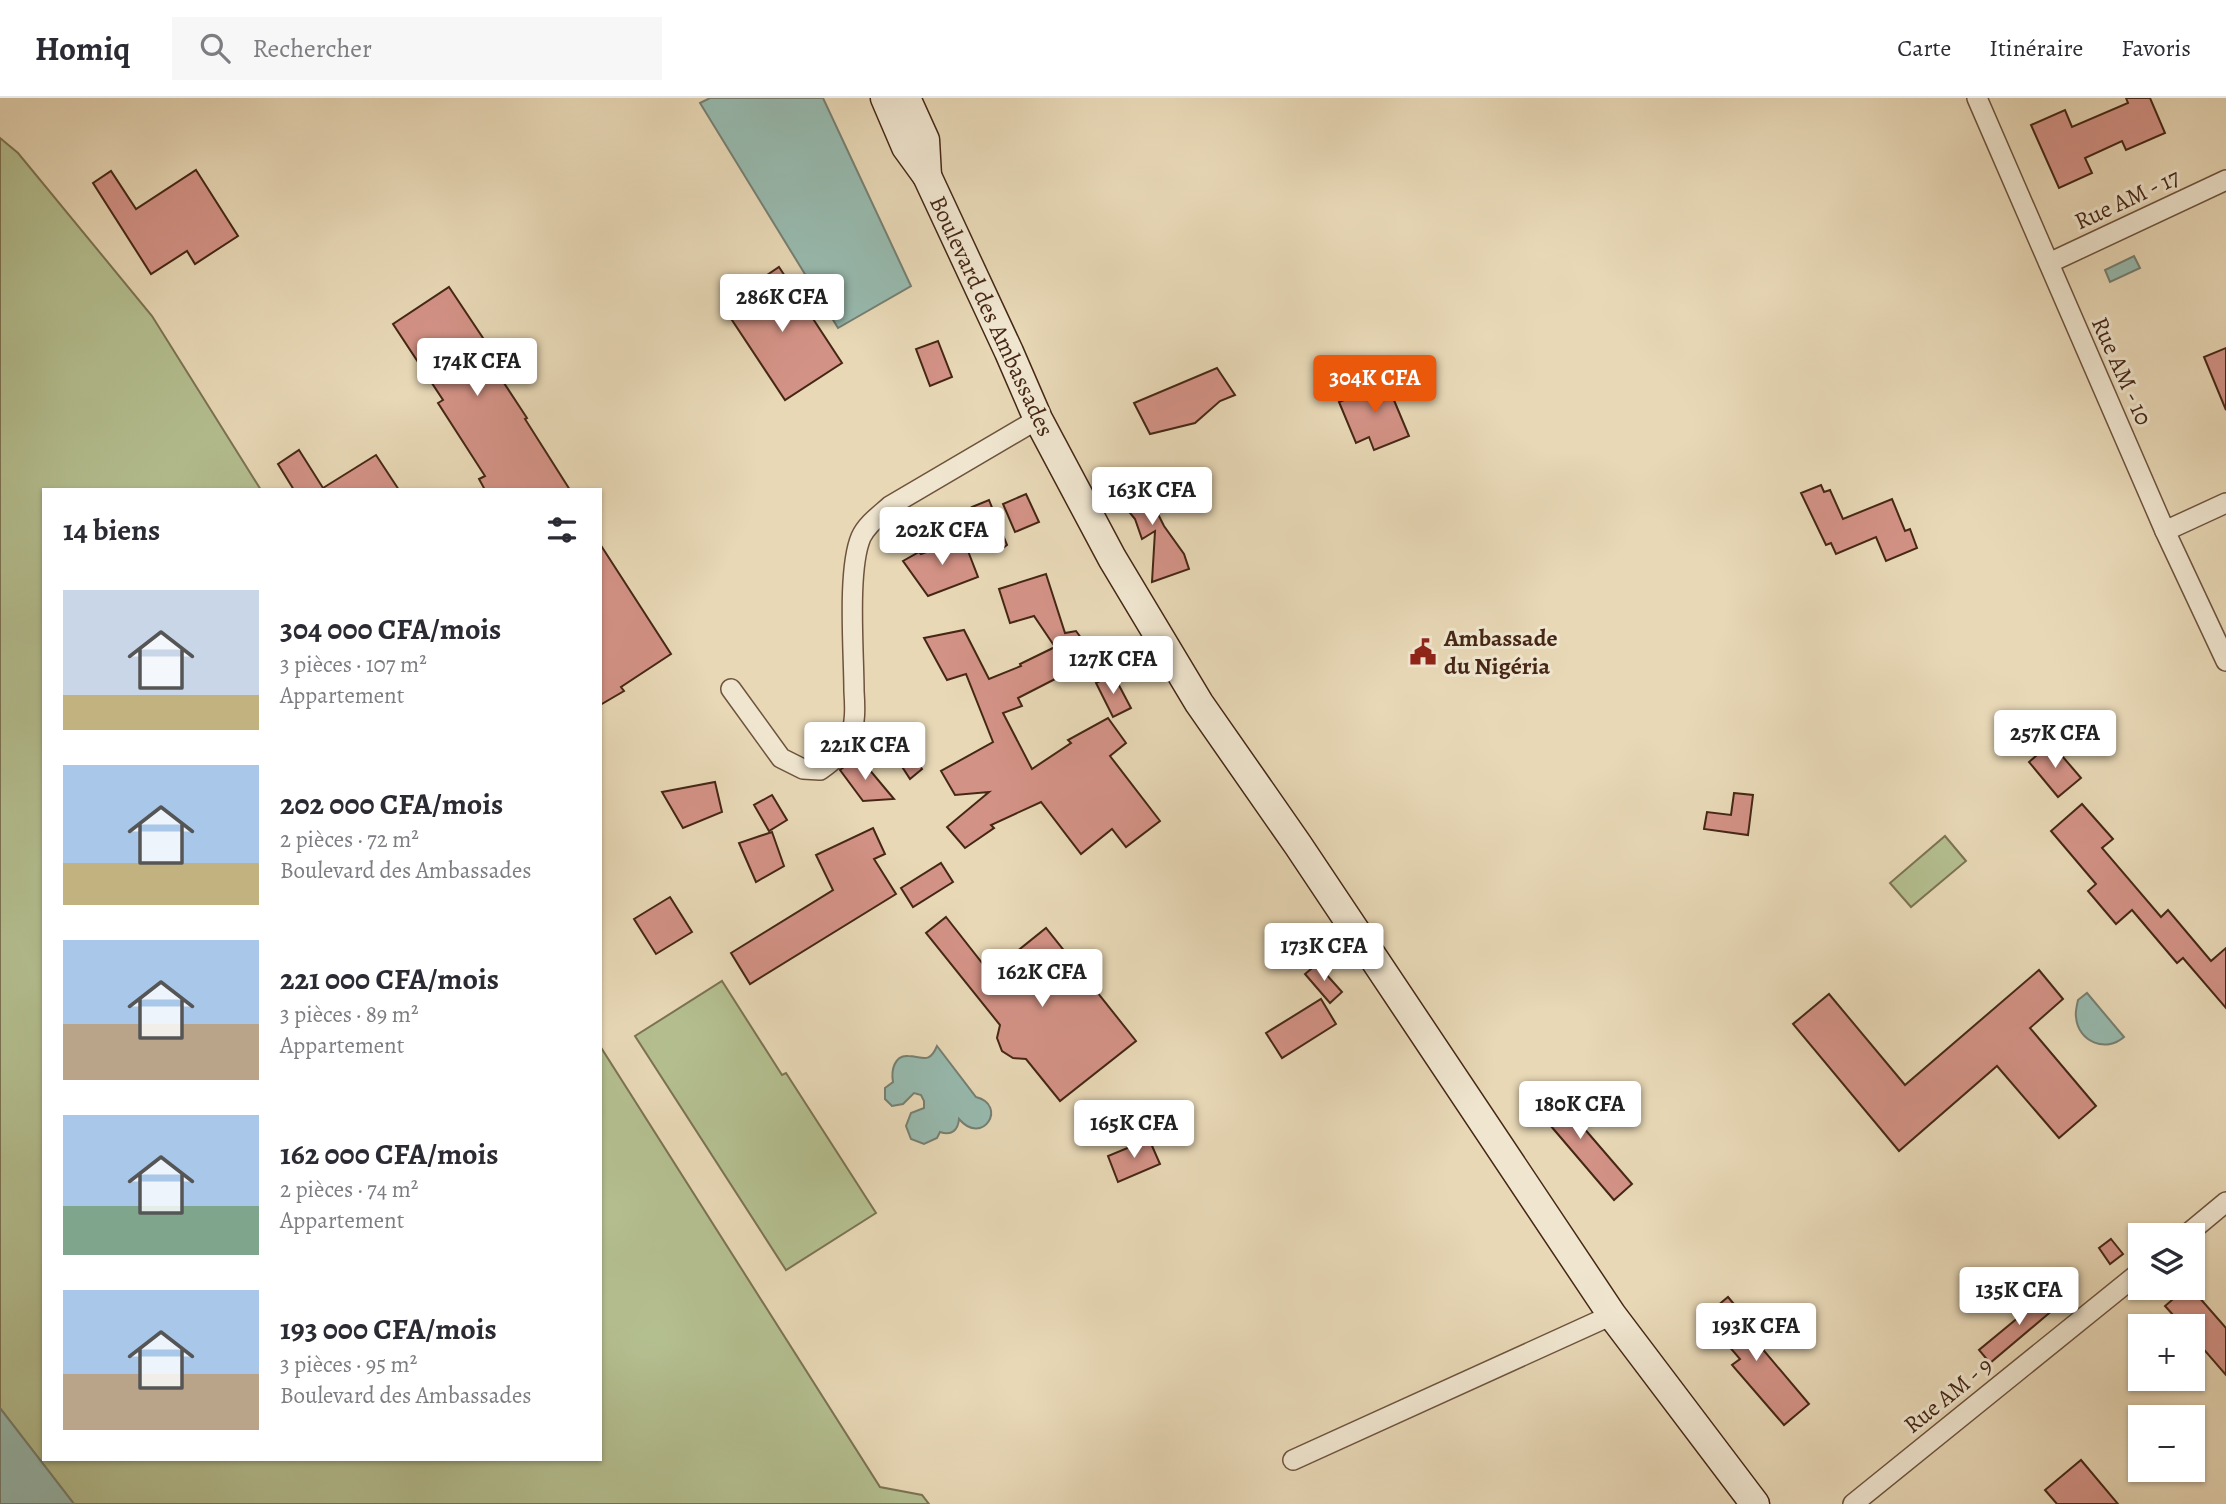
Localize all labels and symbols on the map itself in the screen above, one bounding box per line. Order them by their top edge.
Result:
street label: Rue AM - 17 [2069,160,2186,237]
street label: Boulevard des Ambassades [922,190,1062,442]
pin: 286K CFA [710,274,854,334]
street label: Rue AM - 10 [2084,312,2160,430]
pin: 174K CFA [405,338,549,398]
pin: 304K CFA [1303,356,1447,415]
pin: 163K CFA [1080,468,1224,527]
pin: 202K CFA [870,508,1014,567]
place label: Ambassade du Nigéria [1443,622,1558,682]
pin: 127K CFA [1041,636,1185,696]
public building icon: Ambassade du Nigéria [1408,637,1438,667]
pin: 257K CFA [1983,710,2127,770]
pin: 221K CFA [793,722,937,782]
pin: 173K CFA [1252,924,1396,983]
pin: 162K CFA [970,950,1114,1009]
pin: 180K CFA [1508,1082,1652,1141]
pin: 165K CFA [1062,1100,1206,1160]
pin: 135K CFA [1947,1268,2091,1327]
pin: 193K CFA [1684,1304,1828,1363]
street label: Rue AM - 9 [1897,1349,1999,1441]

